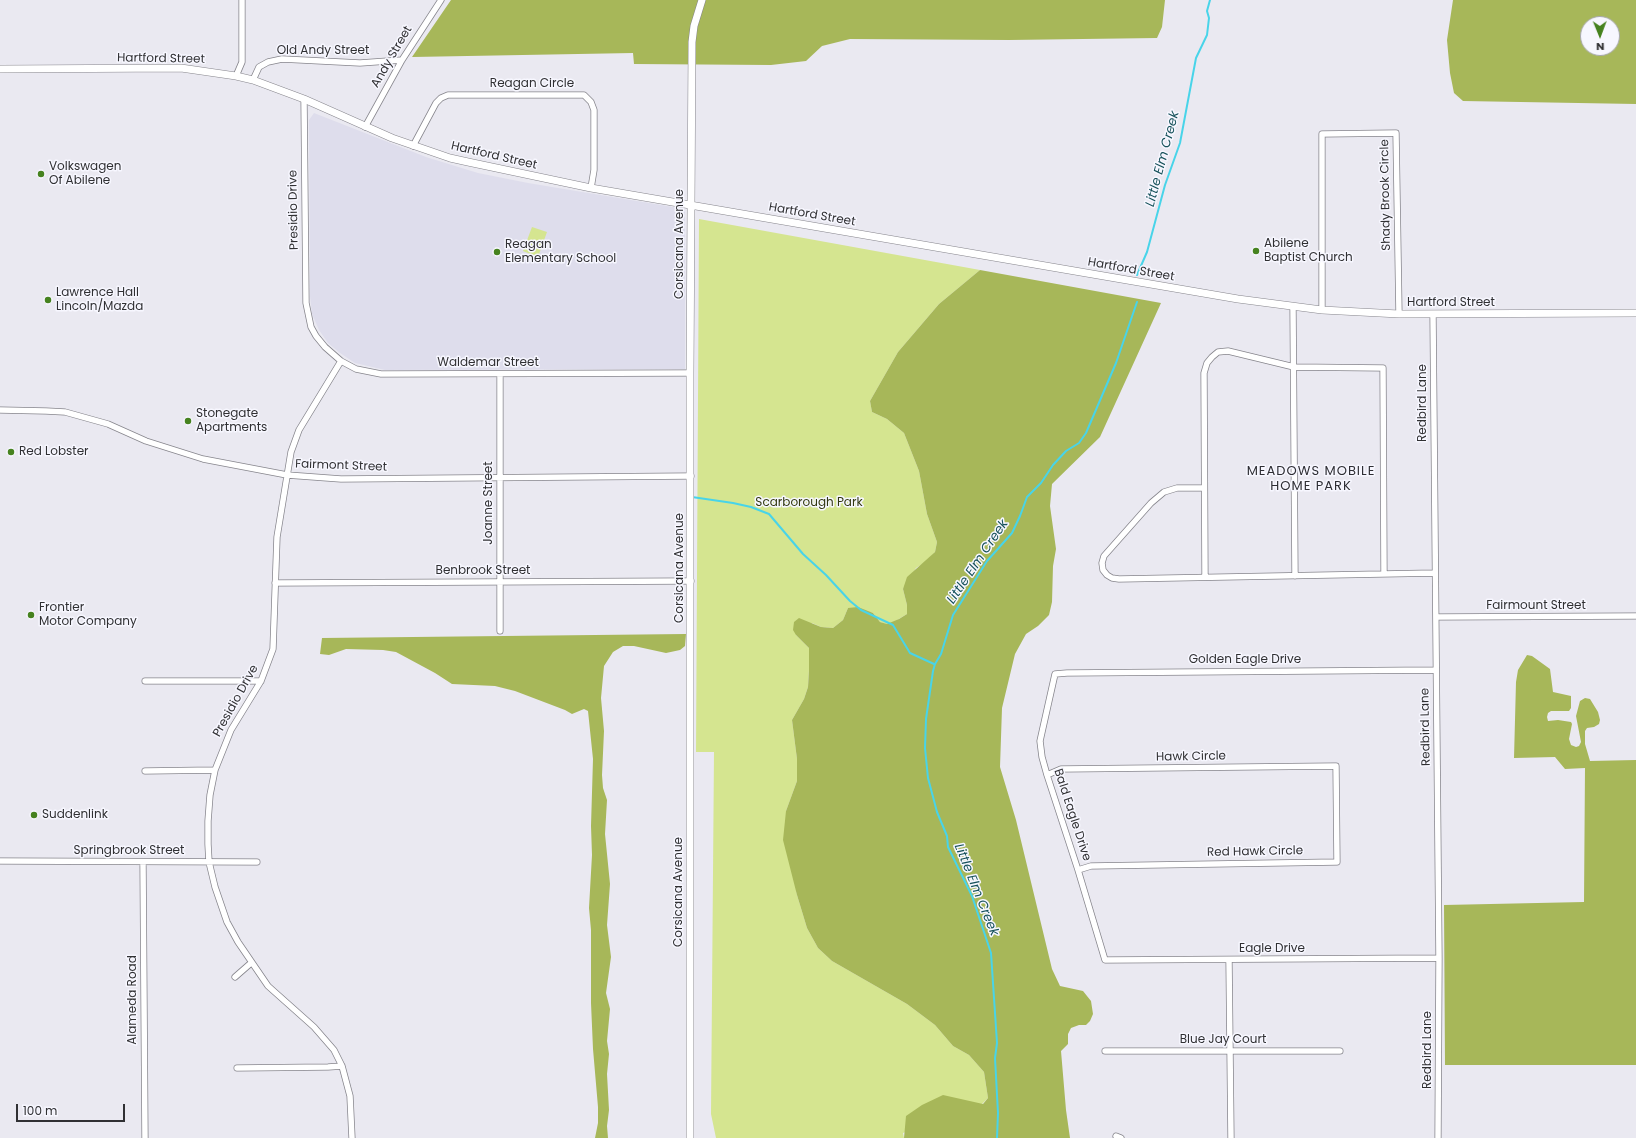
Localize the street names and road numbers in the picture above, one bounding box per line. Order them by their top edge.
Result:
street label: Andy Street [369,24,415,90]
street label: Old Andy Street [277,44,369,58]
street label: Hartford Street [117,51,205,67]
street label: Reagan Circle [490,77,574,91]
street label: Hartford Street [450,139,538,173]
street label: Shady Brook Circle [1378,139,1394,251]
street label: Presidio Drive [286,170,302,250]
street label: Corsicana Avenue [673,189,687,299]
street label: Hartford Street [768,200,856,230]
street label: Hartford Street [1087,255,1175,285]
street label: Hartford Street [1407,296,1495,310]
street label: Waldemar Street [437,356,539,370]
street label: Redbird Lane [1416,364,1430,442]
street label: Fairmont Street [295,457,387,475]
street label: Joanne Street [482,461,496,545]
street label: Corsicana Avenue [673,513,687,623]
street label: Benbrook Street [436,564,530,578]
street label: Fairmount Street [1486,599,1586,613]
street label: Golden Eagle Drive [1189,653,1301,667]
street label: Presidio Drive [210,662,262,740]
street label: Redbird Lane [1418,688,1434,766]
street label: Hawk Circle [1156,749,1226,765]
street label: Bald Eagle Drive [1050,767,1094,863]
street label: Corsicana Avenue [672,837,686,947]
street label: Springbrook Street [74,844,184,858]
street label: Red Hawk Circle [1207,844,1303,860]
street label: Eagle Drive [1239,942,1305,956]
street label: Alameda Road [126,955,140,1045]
street label: Redbird Lane [1421,1011,1435,1089]
street label: Blue Jay Court [1180,1033,1266,1047]

